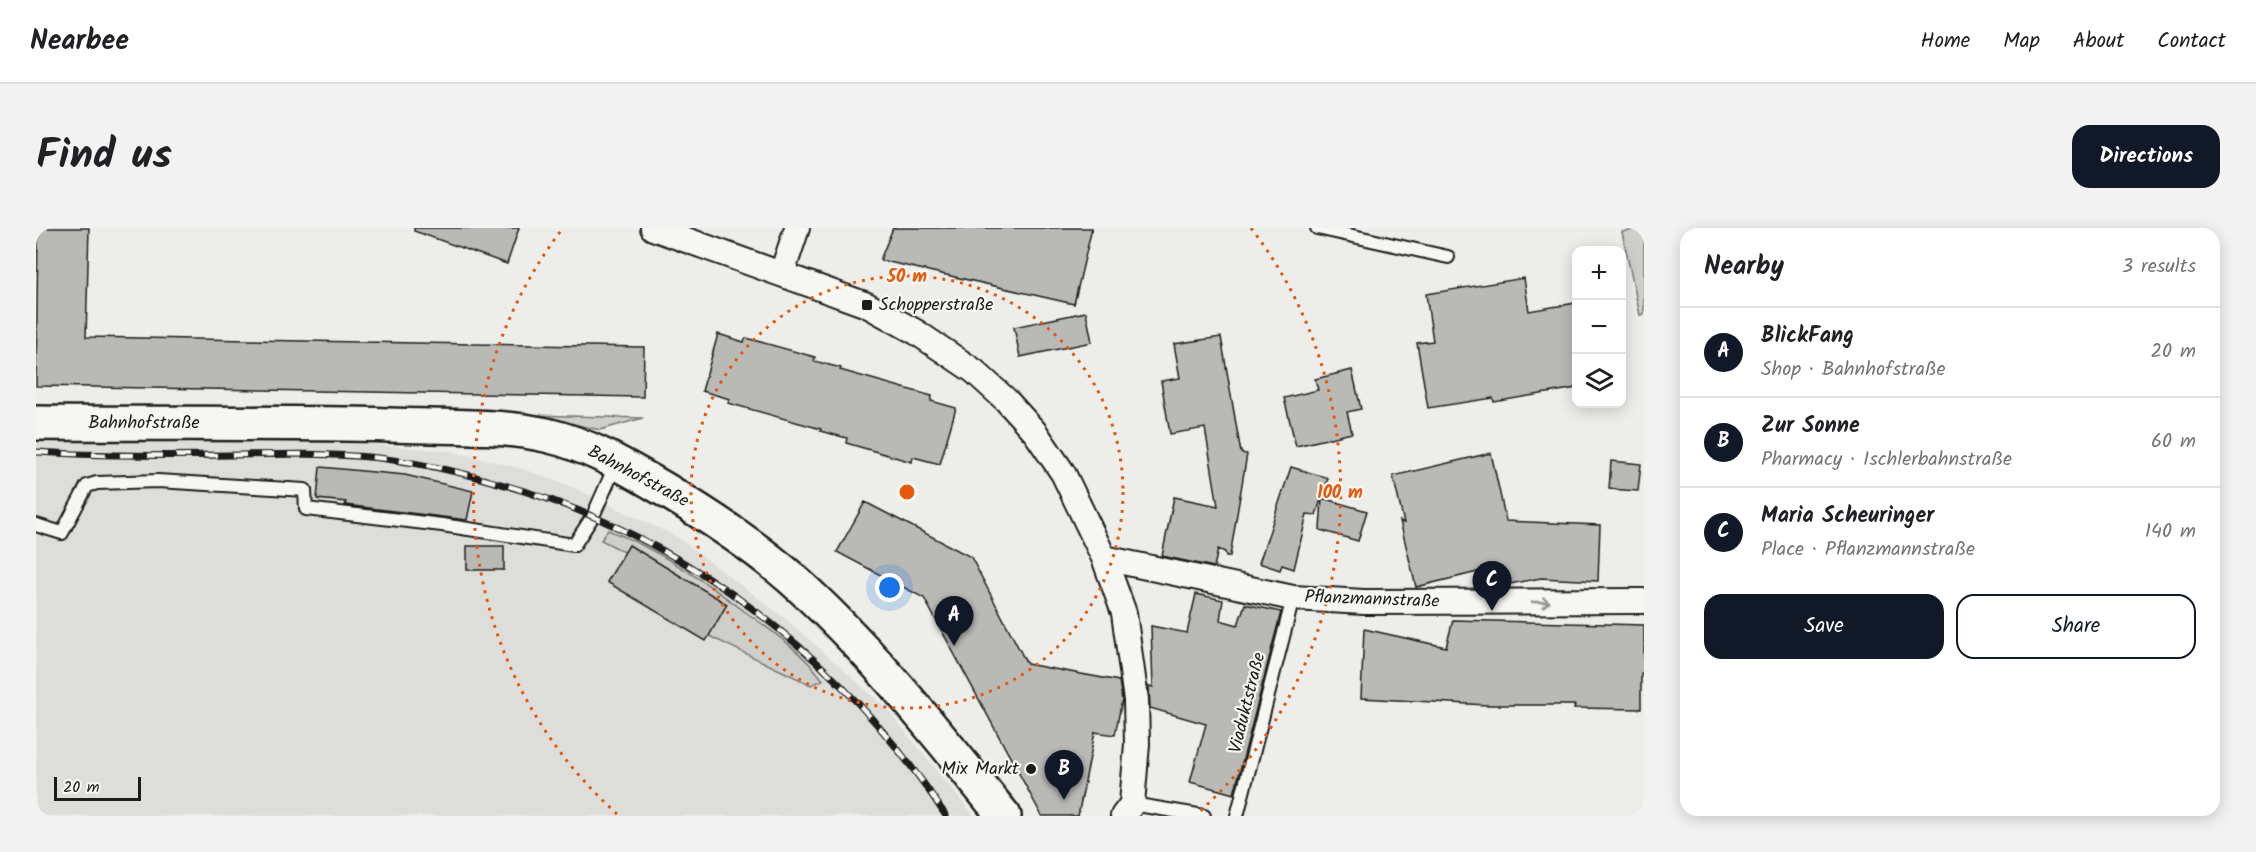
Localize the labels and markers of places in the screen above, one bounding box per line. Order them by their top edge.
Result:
place label: Schopperstraße [879,291,993,320]
marker: Schopperstraße [860,298,874,312]
centre of rings [897,482,917,502]
pin: C [1472,562,1512,611]
pin: A [934,596,974,646]
pin: B [1044,750,1084,800]
place label: Mix Markt [942,755,1020,784]
marker: Mix Markt [1024,762,1038,776]

